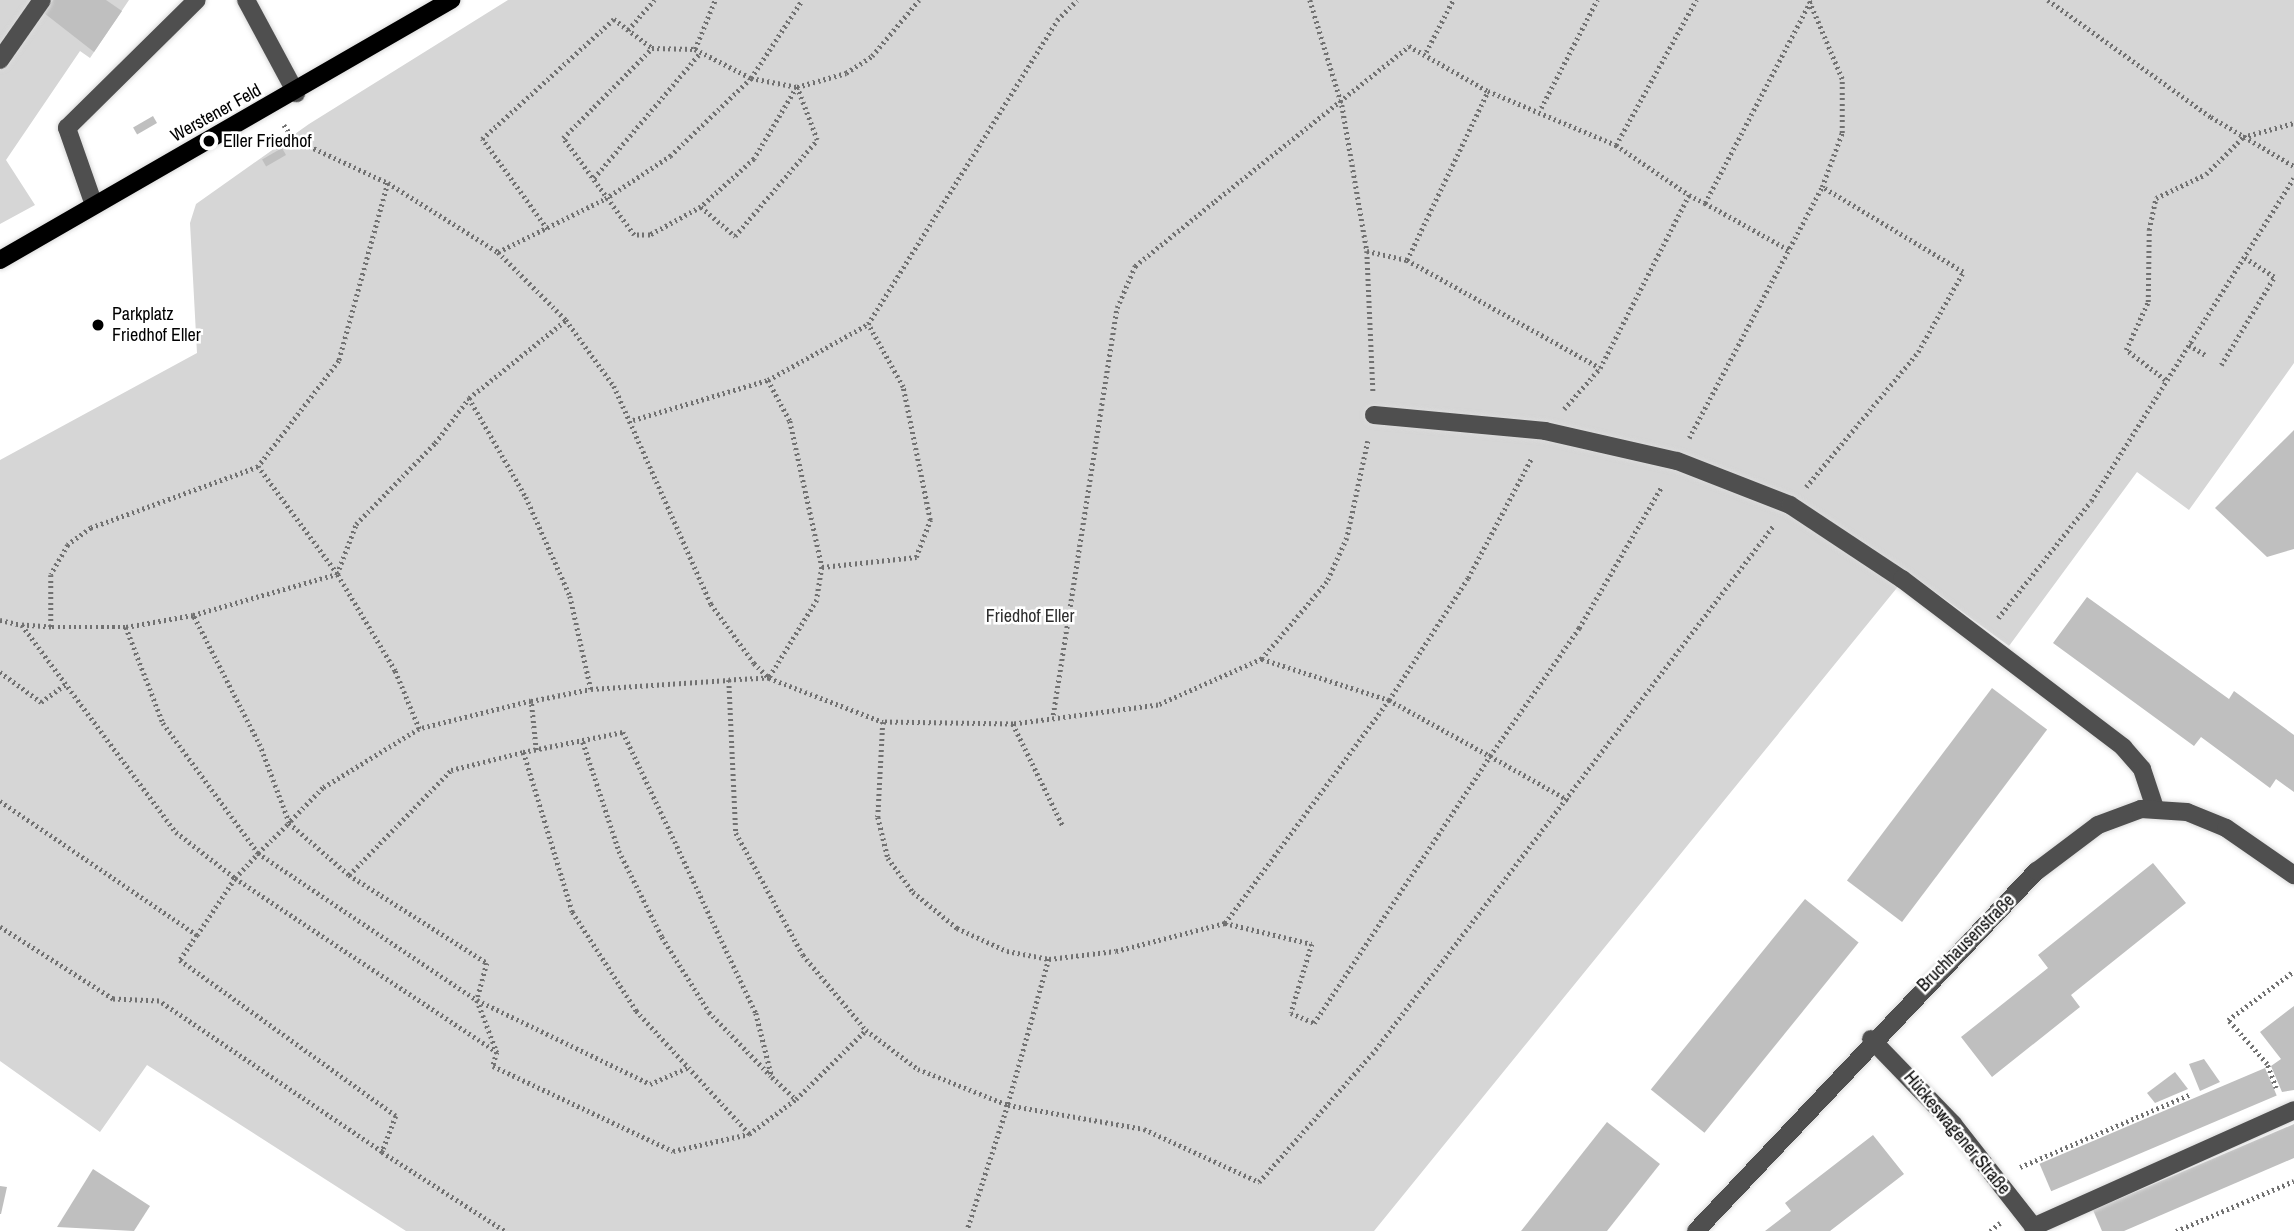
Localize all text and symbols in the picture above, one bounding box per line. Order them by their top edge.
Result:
street label: Werstener Feld [167,79,265,147]
place label: Eller Friedhof [223,130,312,152]
marker: Eller Friedhof [201,133,217,149]
place label: Parkplatz Friedhof Eller [112,304,201,346]
marker: Parkplatz Friedhof Eller [90,317,106,333]
park label: Friedhof Eller [986,605,1074,627]
street label: Bruchhausenstraße [1913,890,2019,996]
street label: Hückeswagener Straße [1899,1067,2015,1199]

